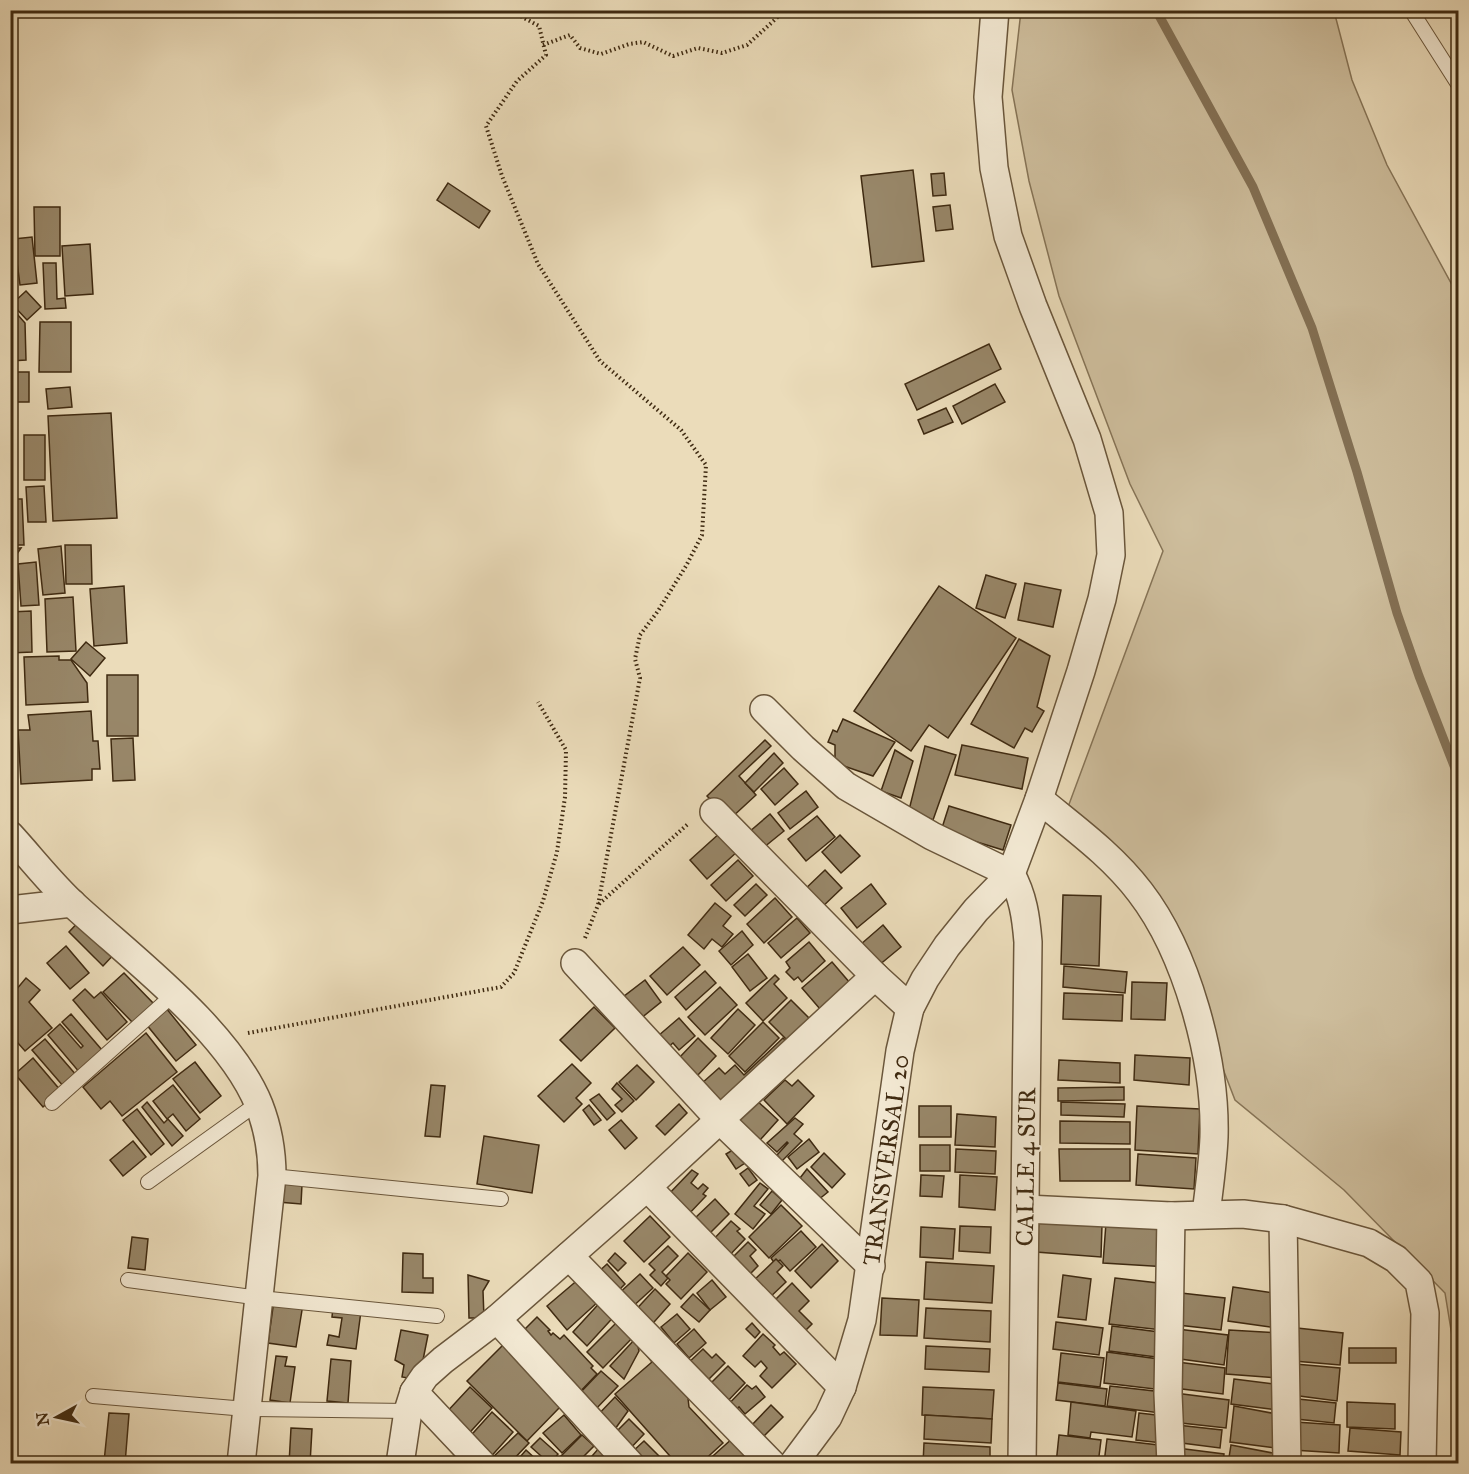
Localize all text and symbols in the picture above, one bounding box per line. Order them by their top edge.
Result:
street label: TRANSVERSAL 20 [856,1052,916,1268]
street label: CALLE 4 SUR [1010,1086,1042,1247]
north arrow [27,1387,87,1447]
text: N [32,1411,53,1427]

